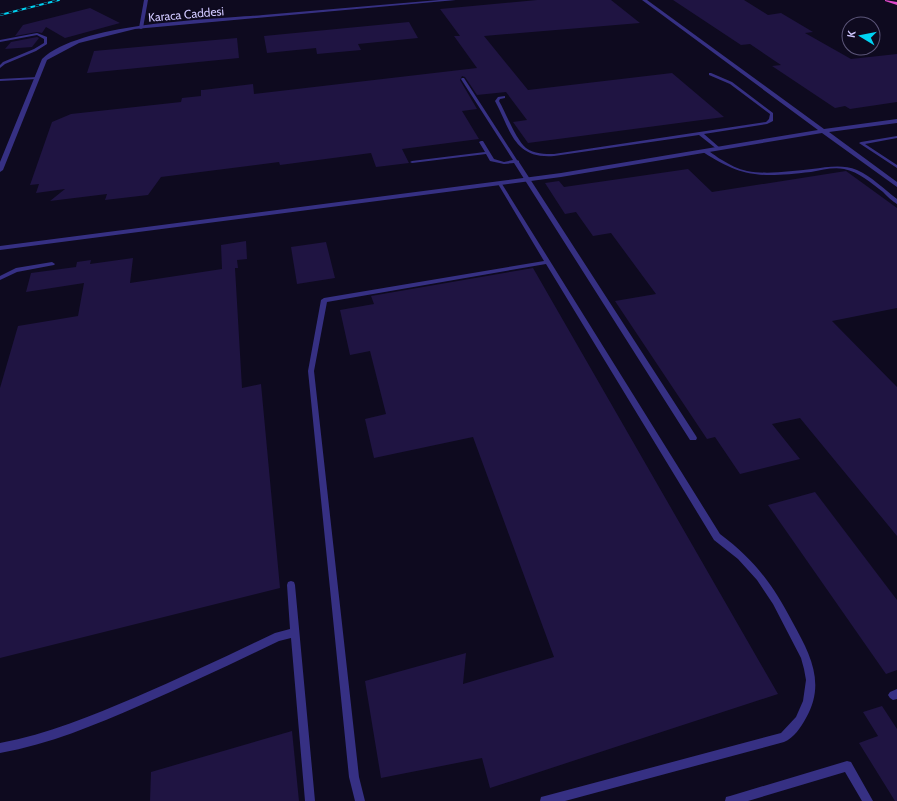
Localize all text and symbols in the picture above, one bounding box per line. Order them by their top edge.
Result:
street label: Karaca Caddesi [147,3,225,25]
north arrow [841,16,881,56]
text: K [844,30,859,39]

